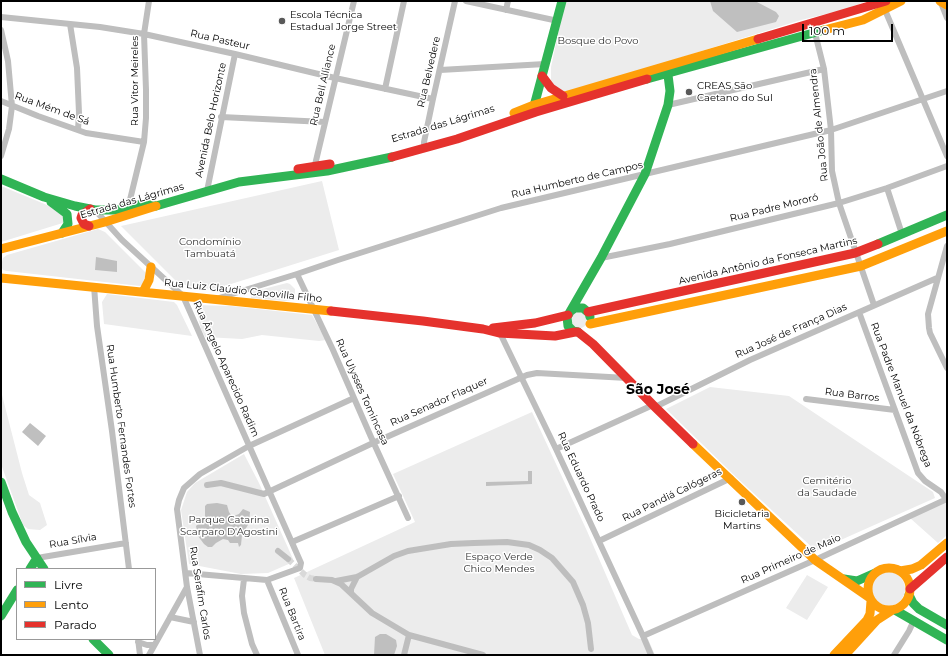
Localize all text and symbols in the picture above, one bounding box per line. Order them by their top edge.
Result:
place label: Escola Técnica Estadual Jorge Street [290,9,397,32]
marker: Escola Técnica Estadual Jorge Street [277,16,287,26]
scale bar [804,16,895,42]
text: 100 m [809,23,845,38]
street label: Rua Pasteur [189,27,251,53]
street label: Rua Belvedere [415,35,443,109]
park label: Bosque do Povo [557,35,639,47]
street label: Rua Vitor Meireles [129,36,141,126]
street label: Rua Bell Alliance [308,43,338,127]
street label: Avenida Belo Horizonte [193,61,229,179]
street label: Rua João de Almendra [807,68,831,182]
place label: CREAS São Caetano do Sul [697,80,773,104]
marker: CREAS São Caetano do Sul [684,87,694,97]
street label: Rua Mém de Sá [13,90,91,128]
street label: Estrada das Lágrimas [390,103,496,145]
street label: Rua Humberto de Campos [510,159,644,201]
street label: Estrada das Lágrimas [79,180,185,222]
street label: Rua Padre Mororó [728,191,820,225]
street label: Avenida Antônio da Fonseca Martins [678,235,858,287]
park label: Condomínio Tambuatá [179,236,241,260]
street label: Rua Luiz Claúdio Capovilla Filho [163,277,323,305]
street label: Rua Ângelo Aparecido Radim [190,299,262,439]
street label: Rua José de França Dias [733,301,849,361]
street label: Rua Padre Manuel da Nóbrega [868,321,934,469]
street label: Rua Ulysses Tomincasa [333,337,391,447]
street label: Rua Humberto Fernandes Fortes [104,344,138,508]
street label: Rua Senador Flaquer [388,375,490,429]
district label: São José [626,382,690,398]
street label: Rua Barros [824,386,880,404]
street label: Rua Eduardo Prado [555,430,607,524]
street label: Rua Pandiá Calógeras [620,466,724,524]
park label: Cemitério da Saudade [797,475,857,498]
marker: Bicicletaria Martins [737,497,747,507]
place label: Bicicletaria Martins [714,508,770,532]
park label: Parque Catarina Scarparo D'Agostini [180,514,278,538]
street label: Rua Sílvia [48,531,98,551]
street label: Rua Primeiro de Maio [739,532,843,586]
street label: Rua Serafim Carlos [187,546,213,640]
park label: Espaço Verde Chico Mendes [463,551,535,574]
legend [16,568,156,640]
text: Livre [54,577,83,592]
street label: Rua Bartira [276,586,308,642]
text: Lento [54,597,89,612]
text: Parado [54,617,97,632]

